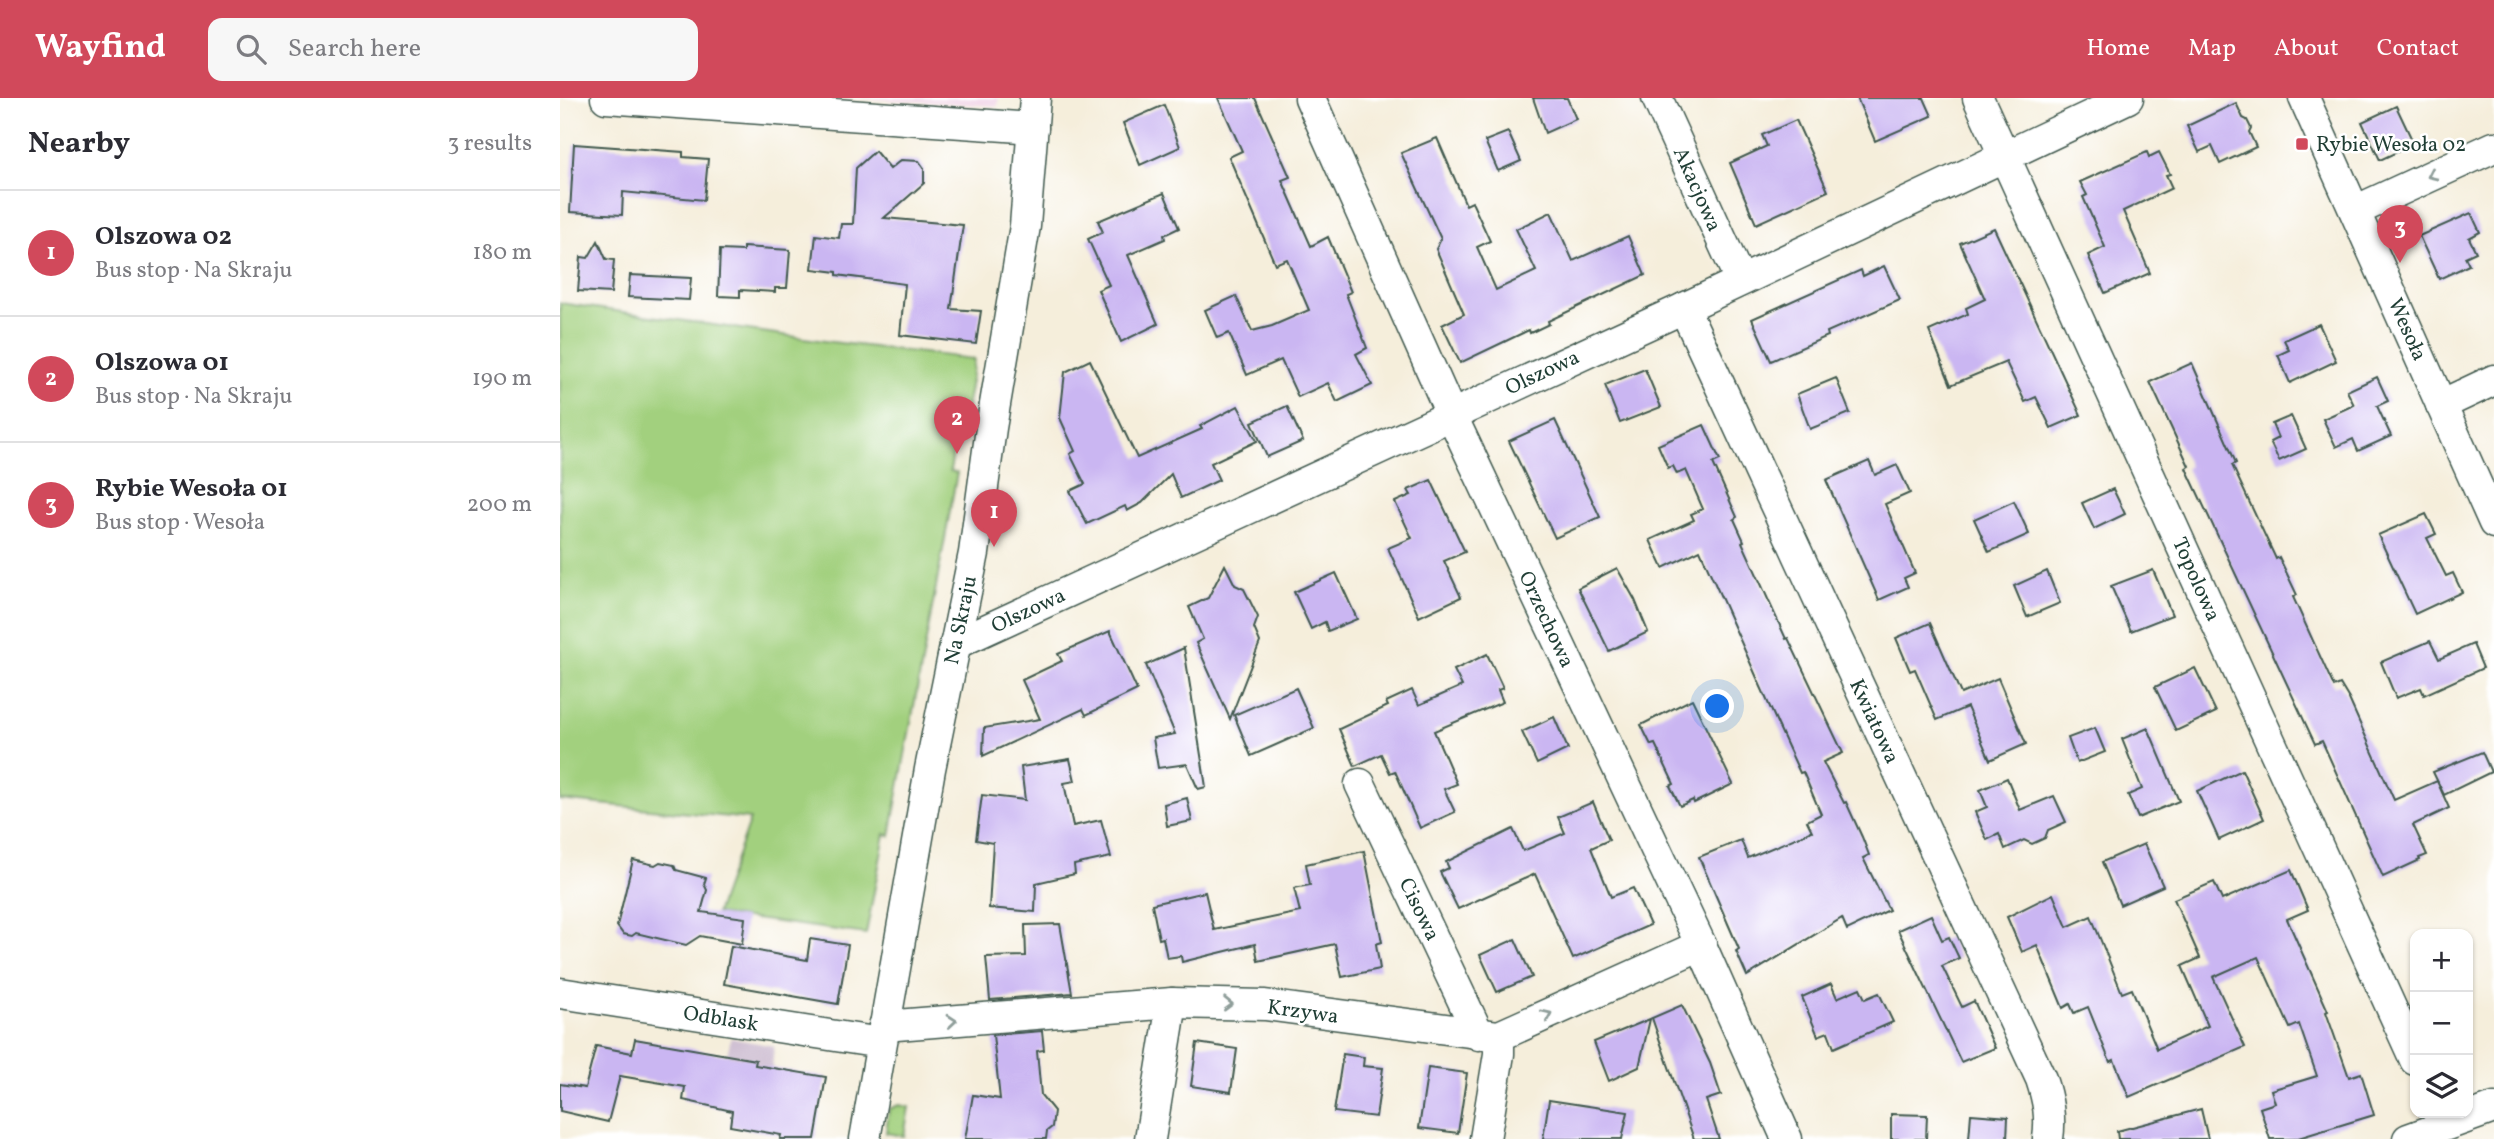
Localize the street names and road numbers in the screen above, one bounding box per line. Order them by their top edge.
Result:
street label: Akacjowa [1665,143,1728,236]
street label: Wesoła [2380,294,2433,366]
street label: Olszowa [1501,344,1584,403]
street label: Topolowa [2164,533,2227,626]
street label: Orzechowa [1511,567,1581,673]
street label: Na Skraju [938,573,985,668]
street label: Olszowa [987,582,1070,641]
street label: Kwiatowa [1841,675,1906,769]
street label: Cisowa [1391,873,1446,946]
street label: Krzywa [1265,993,1340,1032]
street label: Odblask [681,999,761,1040]

